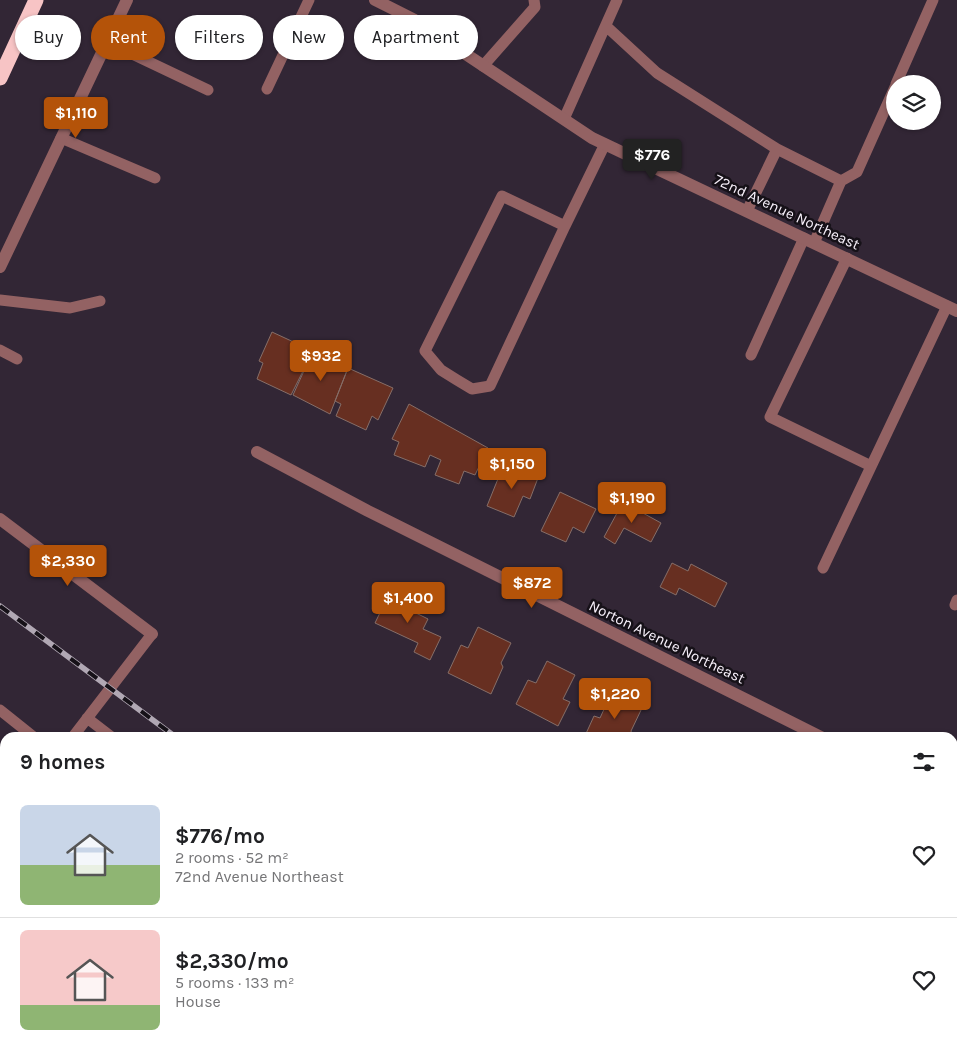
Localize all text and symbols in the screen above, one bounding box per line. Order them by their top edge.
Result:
chip: Buy [15,15,81,60]
chip: Rent [91,15,165,60]
chip: Filters [175,15,263,60]
chip: New [273,15,344,60]
chip: Apartment [354,15,478,60]
map controls [886,75,941,130]
button: layers [886,75,941,130]
pin: $1,110 [35,96,117,139]
text: $1,110 [55,103,97,122]
pin: $776 [622,138,682,181]
text: $776 [634,145,670,164]
street label: 72nd Avenue Northeast [711,170,863,254]
pin: $932 [291,340,351,382]
text: $932 [301,346,341,365]
pin: $1,150 [471,448,553,490]
text: $1,150 [489,454,535,473]
pin: $1,190 [591,482,673,524]
text: $1,190 [609,488,655,507]
pin: $2,330 [27,544,109,587]
text: $2,330 [41,551,95,570]
pin: $872 [502,566,562,609]
text: $872 [512,573,552,592]
pin: $1,400 [367,582,449,624]
text: $1,400 [383,588,433,607]
street label: Norton Avenue Northeast [586,596,748,688]
pin: $1,220 [574,678,656,720]
text: $1,220 [590,684,640,703]
icon: filters [910,748,938,776]
text: 9 homes [20,750,105,774]
text: $776/mo [175,824,265,848]
icon: home [60,825,120,885]
icon: heart [910,841,938,869]
text: 2 rooms · 52 m² [175,848,289,867]
text: 72nd Avenue Northeast [175,867,344,886]
text: $2,330/mo [175,949,289,973]
icon: home [60,950,120,1010]
icon: heart [910,966,938,994]
text: 5 rooms · 133 m² [175,973,294,992]
text: House [175,992,221,1011]

